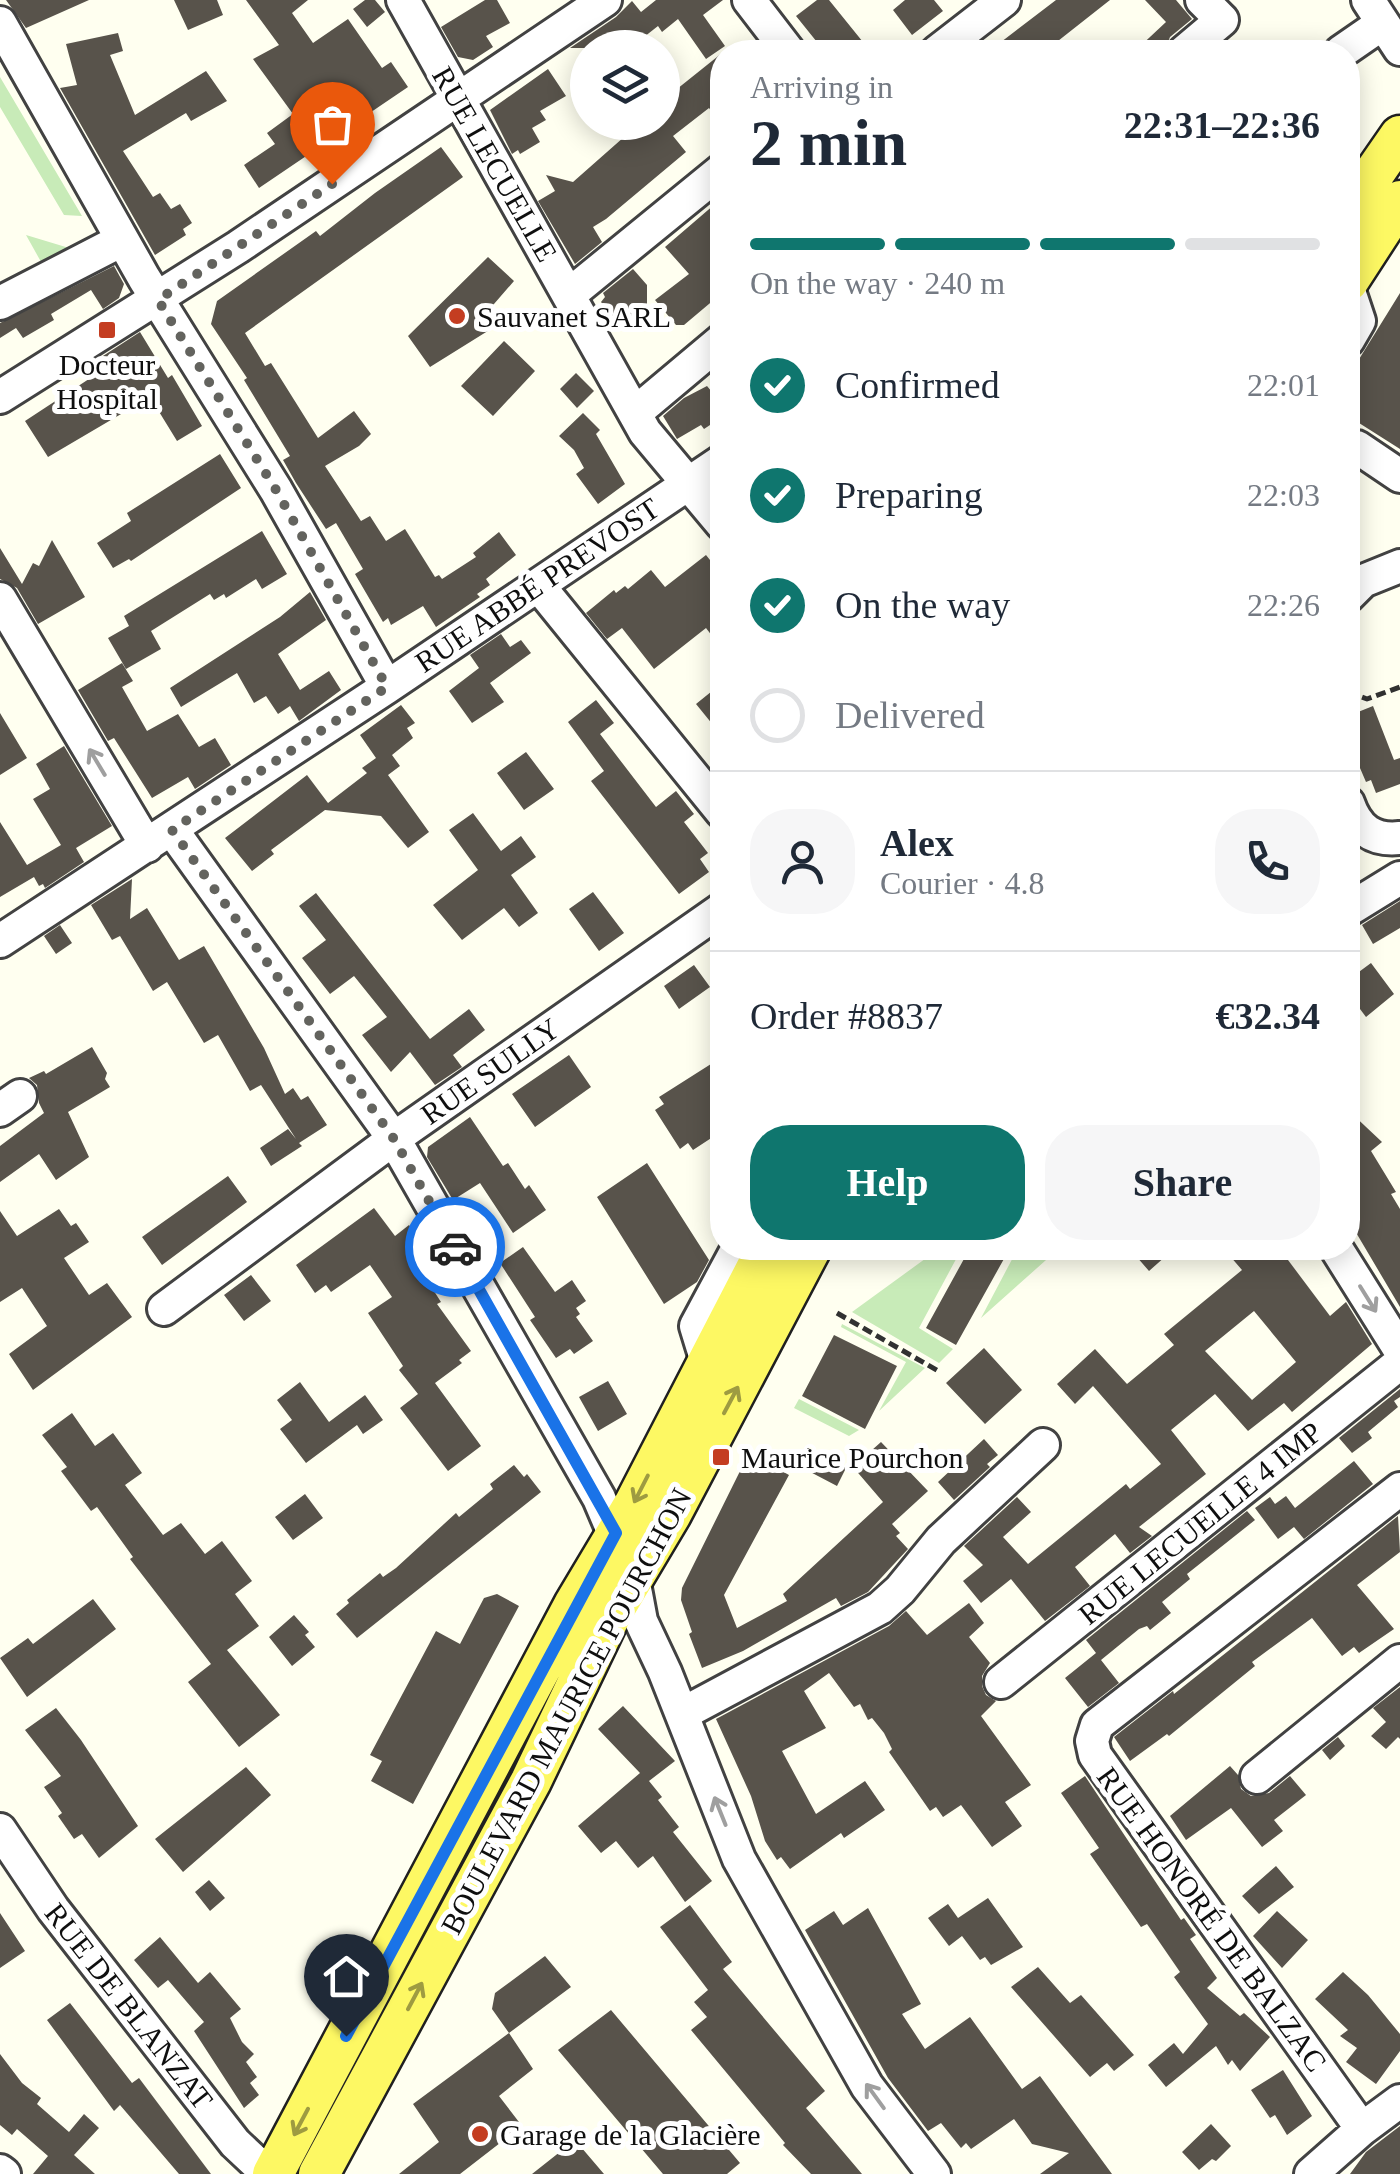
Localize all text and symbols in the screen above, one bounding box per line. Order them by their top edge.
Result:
map controls [570,30,680,140]
button: layers [570,30,680,140]
street label: RUE LECUELLE [426,61,564,267]
text: Arriving in [750,69,893,105]
pin [290,82,375,185]
icon: bag [305,97,360,152]
text: 22:31–22:36 [1124,104,1320,146]
text: 2 min [750,107,907,179]
text: On the way · 240 m [750,265,1005,301]
place label: Sauvanet SARL [477,300,671,333]
marker: Sauvanet SARL [446,305,468,327]
marker: Docteur Hospital [96,319,118,341]
place label: Docteur Hospital [56,348,158,415]
icon: check [750,358,805,413]
text: Confirmed [835,364,1000,406]
text: 22:01 [1247,367,1320,403]
icon: check [750,468,805,523]
text: Preparing [835,474,983,516]
text: 22:03 [1247,477,1320,513]
street label: RUE ABBÉ PREVOST [409,491,665,679]
icon: check [750,578,805,633]
text: On the way [835,584,1010,626]
text: 22:26 [1247,587,1320,623]
text: Delivered [835,694,985,736]
one-way arrow [87,748,107,777]
button: person [750,809,855,914]
button: phone [1215,809,1320,914]
text: Alex [880,822,954,864]
text: Courier · 4.8 [880,865,1044,901]
text: Order #8837 [750,995,943,1037]
text: €32.34 [1216,995,1320,1037]
street label: RUE SULLY [415,1011,565,1131]
button: Help [750,1125,1025,1240]
button: Share [1045,1125,1320,1240]
courier [405,1197,505,1297]
icon: car [428,1220,483,1275]
one-way arrow [1358,1284,1378,1312]
one-way arrow [722,1385,741,1415]
street label: RUE LECUELLE 4 IMP [1072,1415,1328,1631]
place label: Maurice Pourchon [741,1441,963,1474]
marker: Maurice Pourchon [710,1446,732,1468]
one-way arrow [631,1474,650,1504]
street label: BOULEVARD MAURICE POURCHON [434,1483,698,1939]
street label: RUE HONORÉ DE BALZAC [1091,1761,1333,2077]
one-way arrow [710,1796,728,1827]
street label: RUE DE BLANZAT [39,1897,219,2115]
pin [304,1934,389,2037]
icon: home [319,1949,374,2004]
one-way arrow [406,1982,426,2012]
one-way arrow [865,2083,886,2110]
one-way arrow [291,2107,310,2137]
place label: Garage de la Glacière [500,2118,761,2151]
marker: Garage de la Glacière [469,2123,491,2145]

